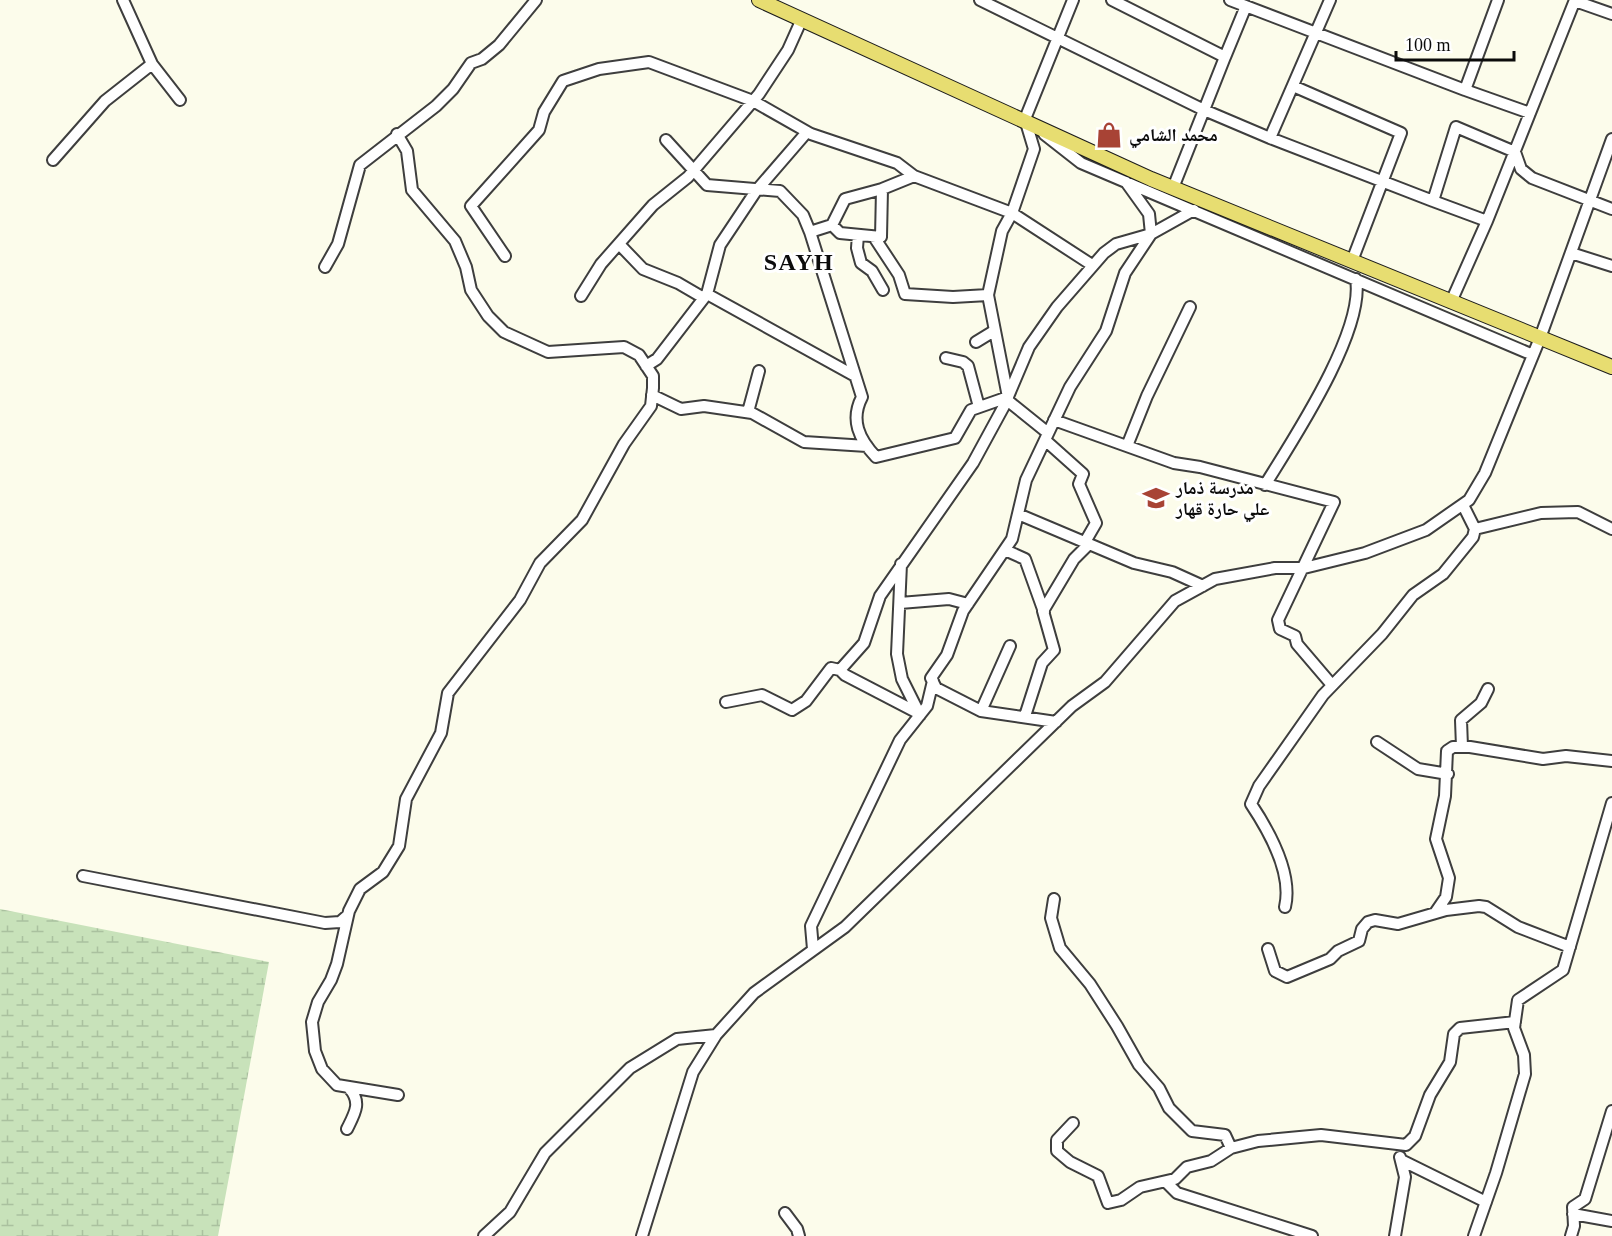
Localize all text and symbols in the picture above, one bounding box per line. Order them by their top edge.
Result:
scale bar [1396,24,1514,62]
text: 100 m [1405,35,1451,55]
shop icon: محمد الشامي [1094,120,1124,150]
place label: محمد الشامي [1129,125,1218,149]
district label: SAYH [764,249,834,275]
place label: مدرسة ذمار علي حارة قهار [1175,478,1269,523]
school or university icon: مدرسة ذمار علي حارة قهار [1141,483,1171,513]

